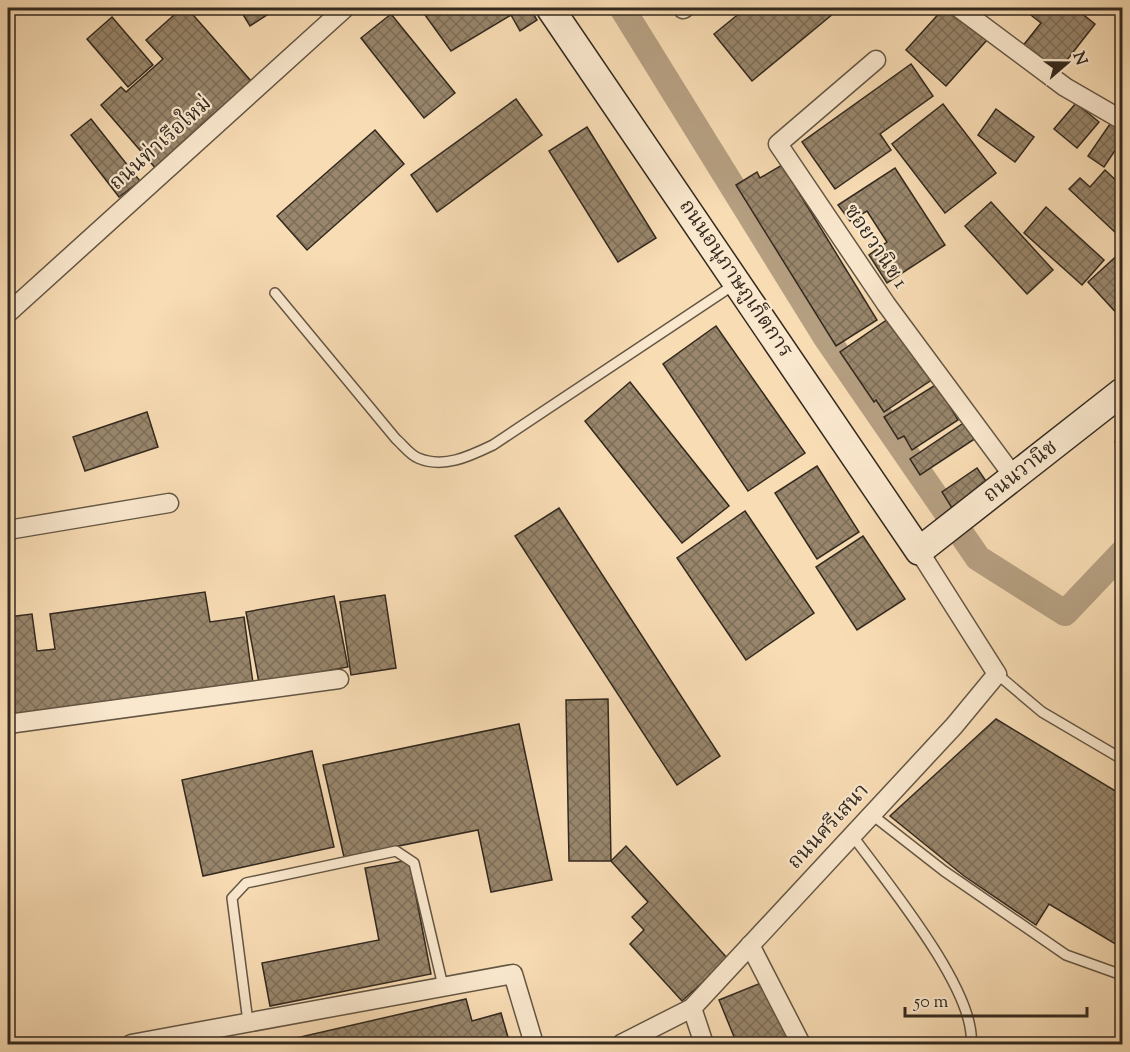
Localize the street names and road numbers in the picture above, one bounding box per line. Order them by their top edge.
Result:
street label: ถนนท่าเรือใหม่ [102,88,219,198]
street label: ถนนอนุภาษภูเก็ตการ [671,194,799,364]
street label: ซอยวานิช 1 [836,199,914,295]
street label: ถนนวานิช [978,433,1064,511]
street label: ถนนศรีเสนา [781,777,877,877]

